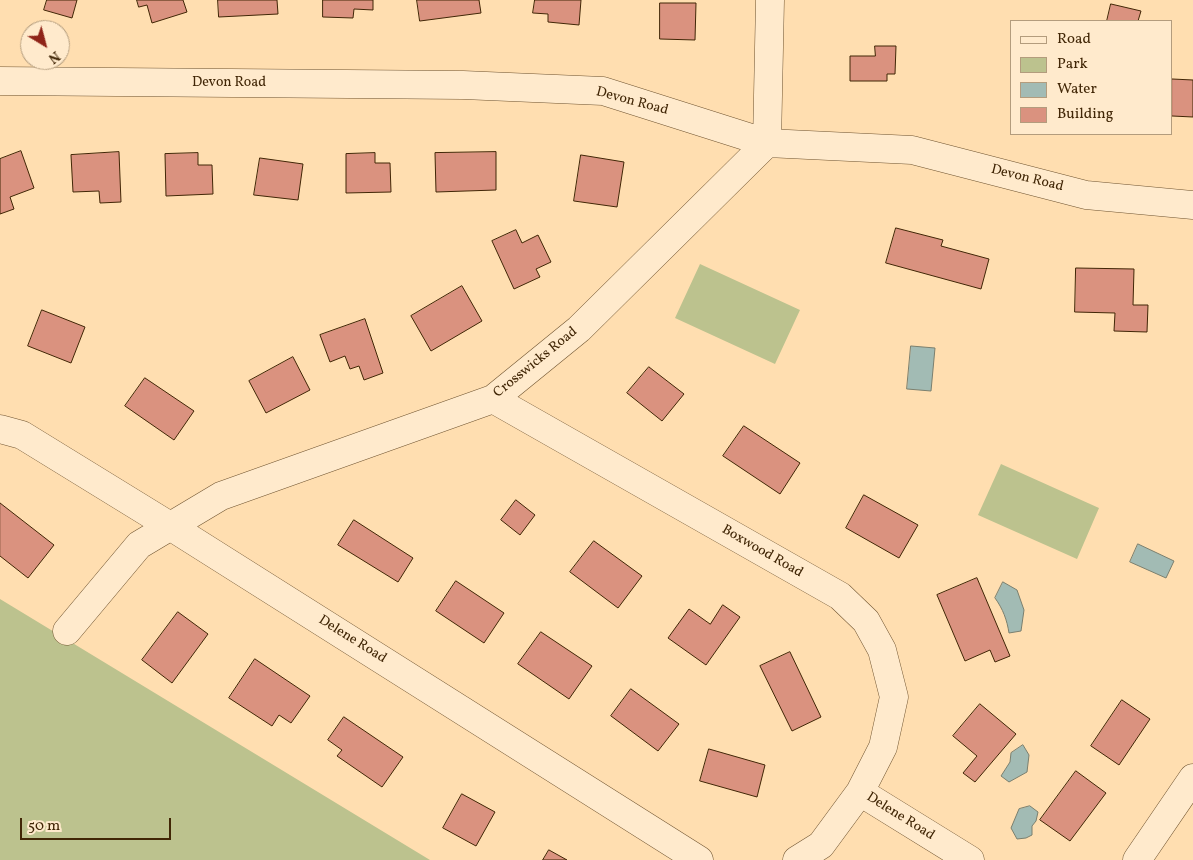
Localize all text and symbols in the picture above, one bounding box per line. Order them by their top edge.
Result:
north arrow [20,20,70,70]
legend [1010,20,1173,135]
text: Road [1057,29,1091,50]
text: N [44,46,64,67]
text: Park [1057,54,1088,75]
street label: Devon Road [192,75,266,91]
text: Water [1057,79,1097,100]
street label: Devon Road [594,84,670,120]
text: Building [1057,104,1113,125]
street label: Devon Road [989,162,1065,196]
street label: Crosswicks Road [491,324,581,402]
street label: Boxwood Road [718,522,806,582]
street label: Delene Road [315,612,389,668]
street label: Delene Road [863,789,937,845]
scale bar [22,808,174,840]
text: 50 m [28,816,60,837]

